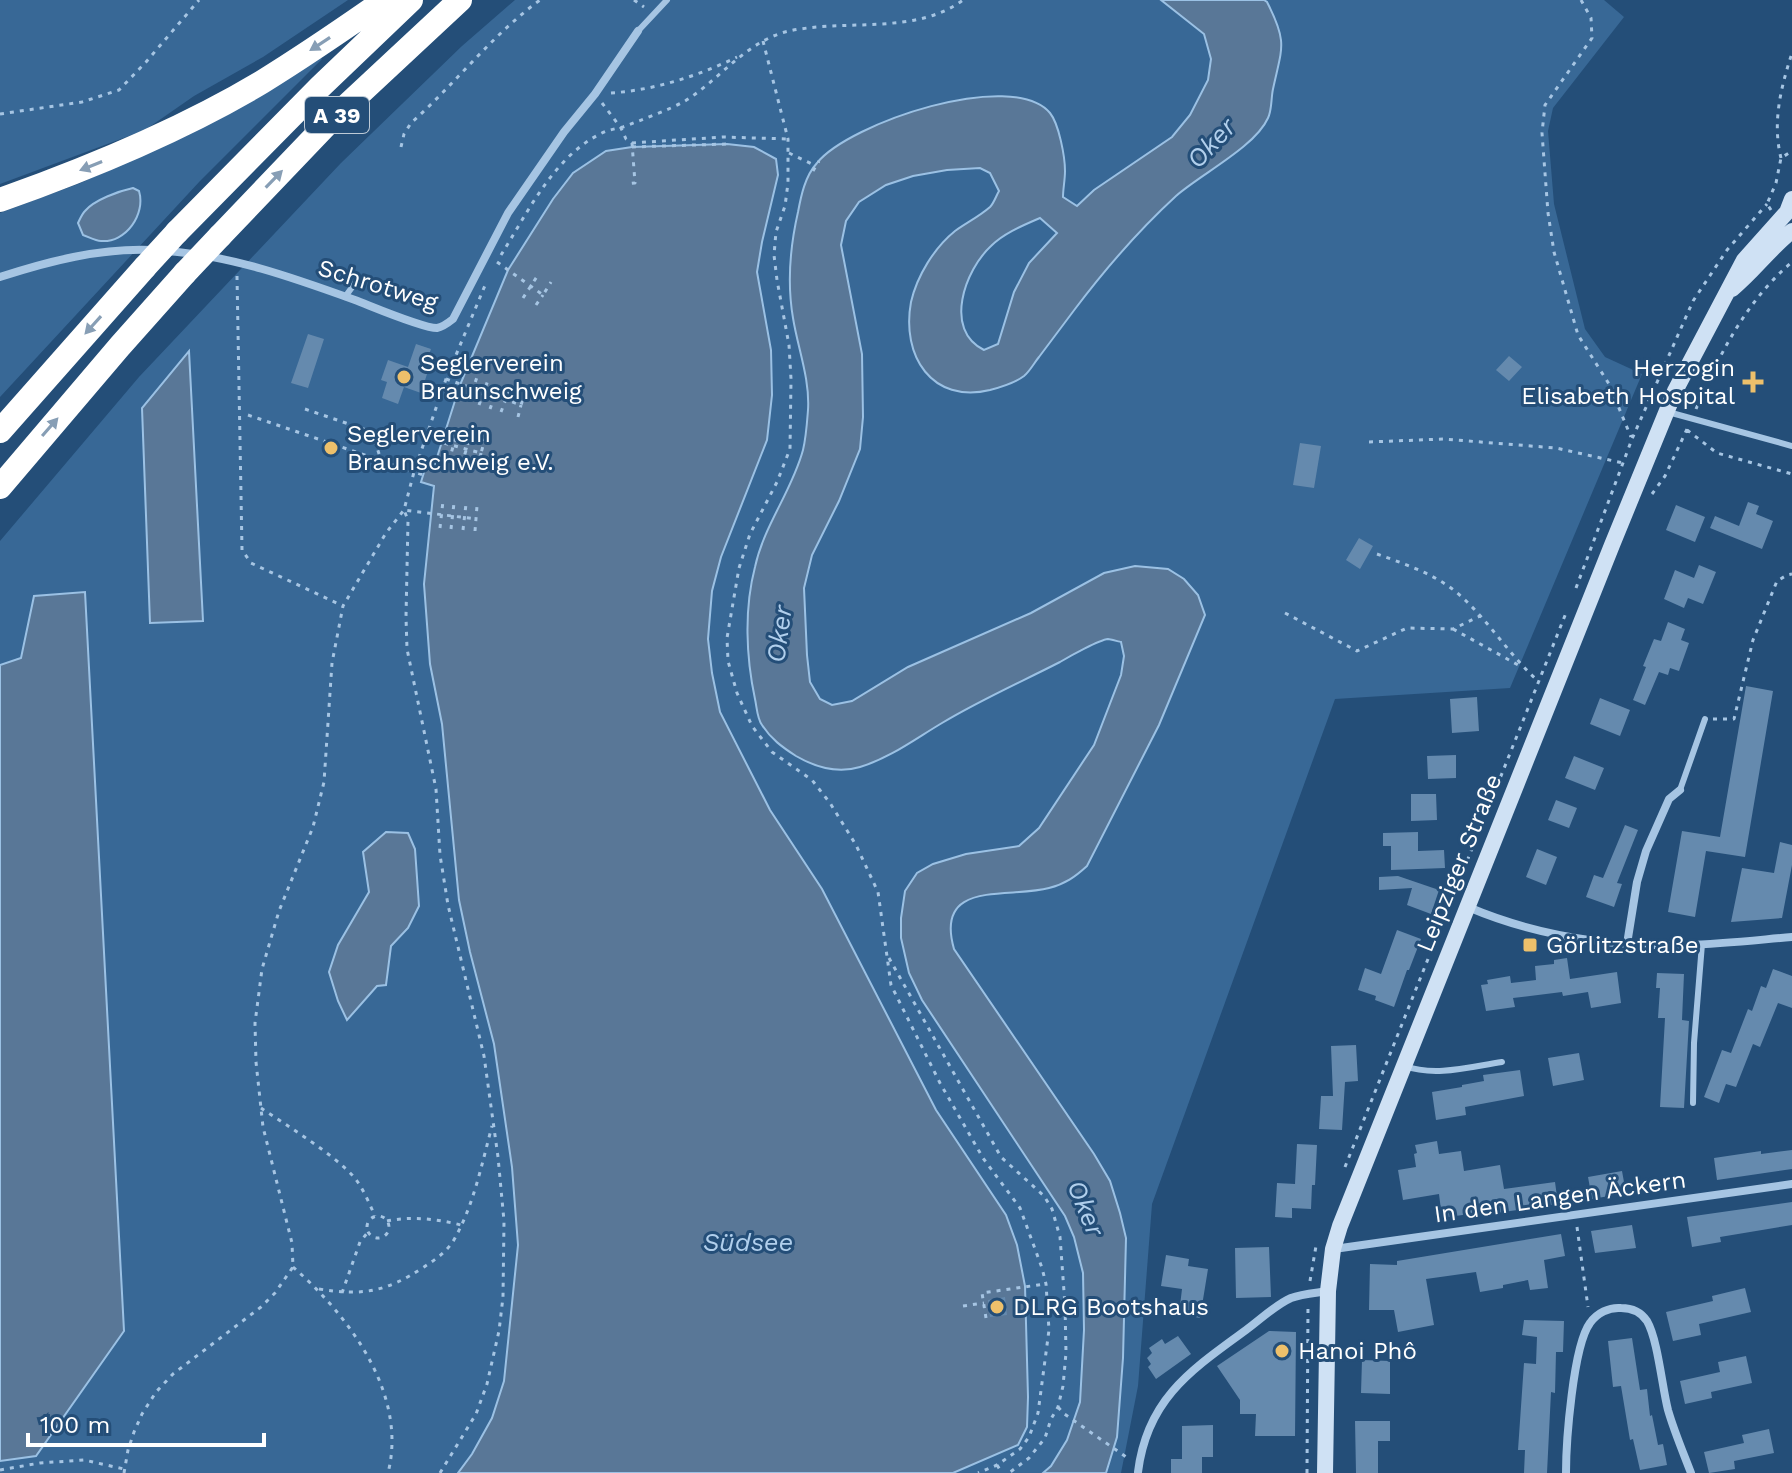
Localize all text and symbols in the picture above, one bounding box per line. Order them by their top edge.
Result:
one-way arrow [310,37,331,52]
road number: A 39 [305,97,369,133]
water label: Oker [1180,111,1242,174]
one-way arrow [79,160,103,173]
one-way arrow [264,170,282,189]
street label: Schrotweg [315,254,441,317]
one-way arrow [84,316,102,335]
place label: Seglerverein Braunschweig [420,349,582,405]
place label: Herzogin Elisabeth Hospital [1521,354,1736,410]
marker: Seglerverein Braunschweig [395,368,413,386]
marker: Herzogin Elisabeth Hospital [1742,371,1764,393]
one-way arrow [41,417,58,437]
place label: Seglerverein Braunschweig e.V. [347,420,554,476]
marker: Seglerverein Braunschweig e.V. [322,439,340,457]
water label: Oker [760,602,798,665]
street label: Leipziger Straße [1411,770,1507,956]
place label: Görlitzstraße [1546,931,1699,959]
marker: Görlitzstraße [1521,936,1539,954]
street label: In den Langen Äckern [1432,1165,1688,1229]
water label: Oker [1061,1176,1111,1241]
water label: Südsee [703,1227,793,1257]
place label: DLRG Bootshaus [1013,1293,1209,1321]
marker: DLRG Bootshaus [988,1298,1006,1316]
place label: Hanoi Phô [1298,1337,1417,1365]
marker: Hanoi Phô [1273,1342,1291,1360]
scale bar [28,1397,264,1447]
text: 100 m [40,1411,110,1439]

